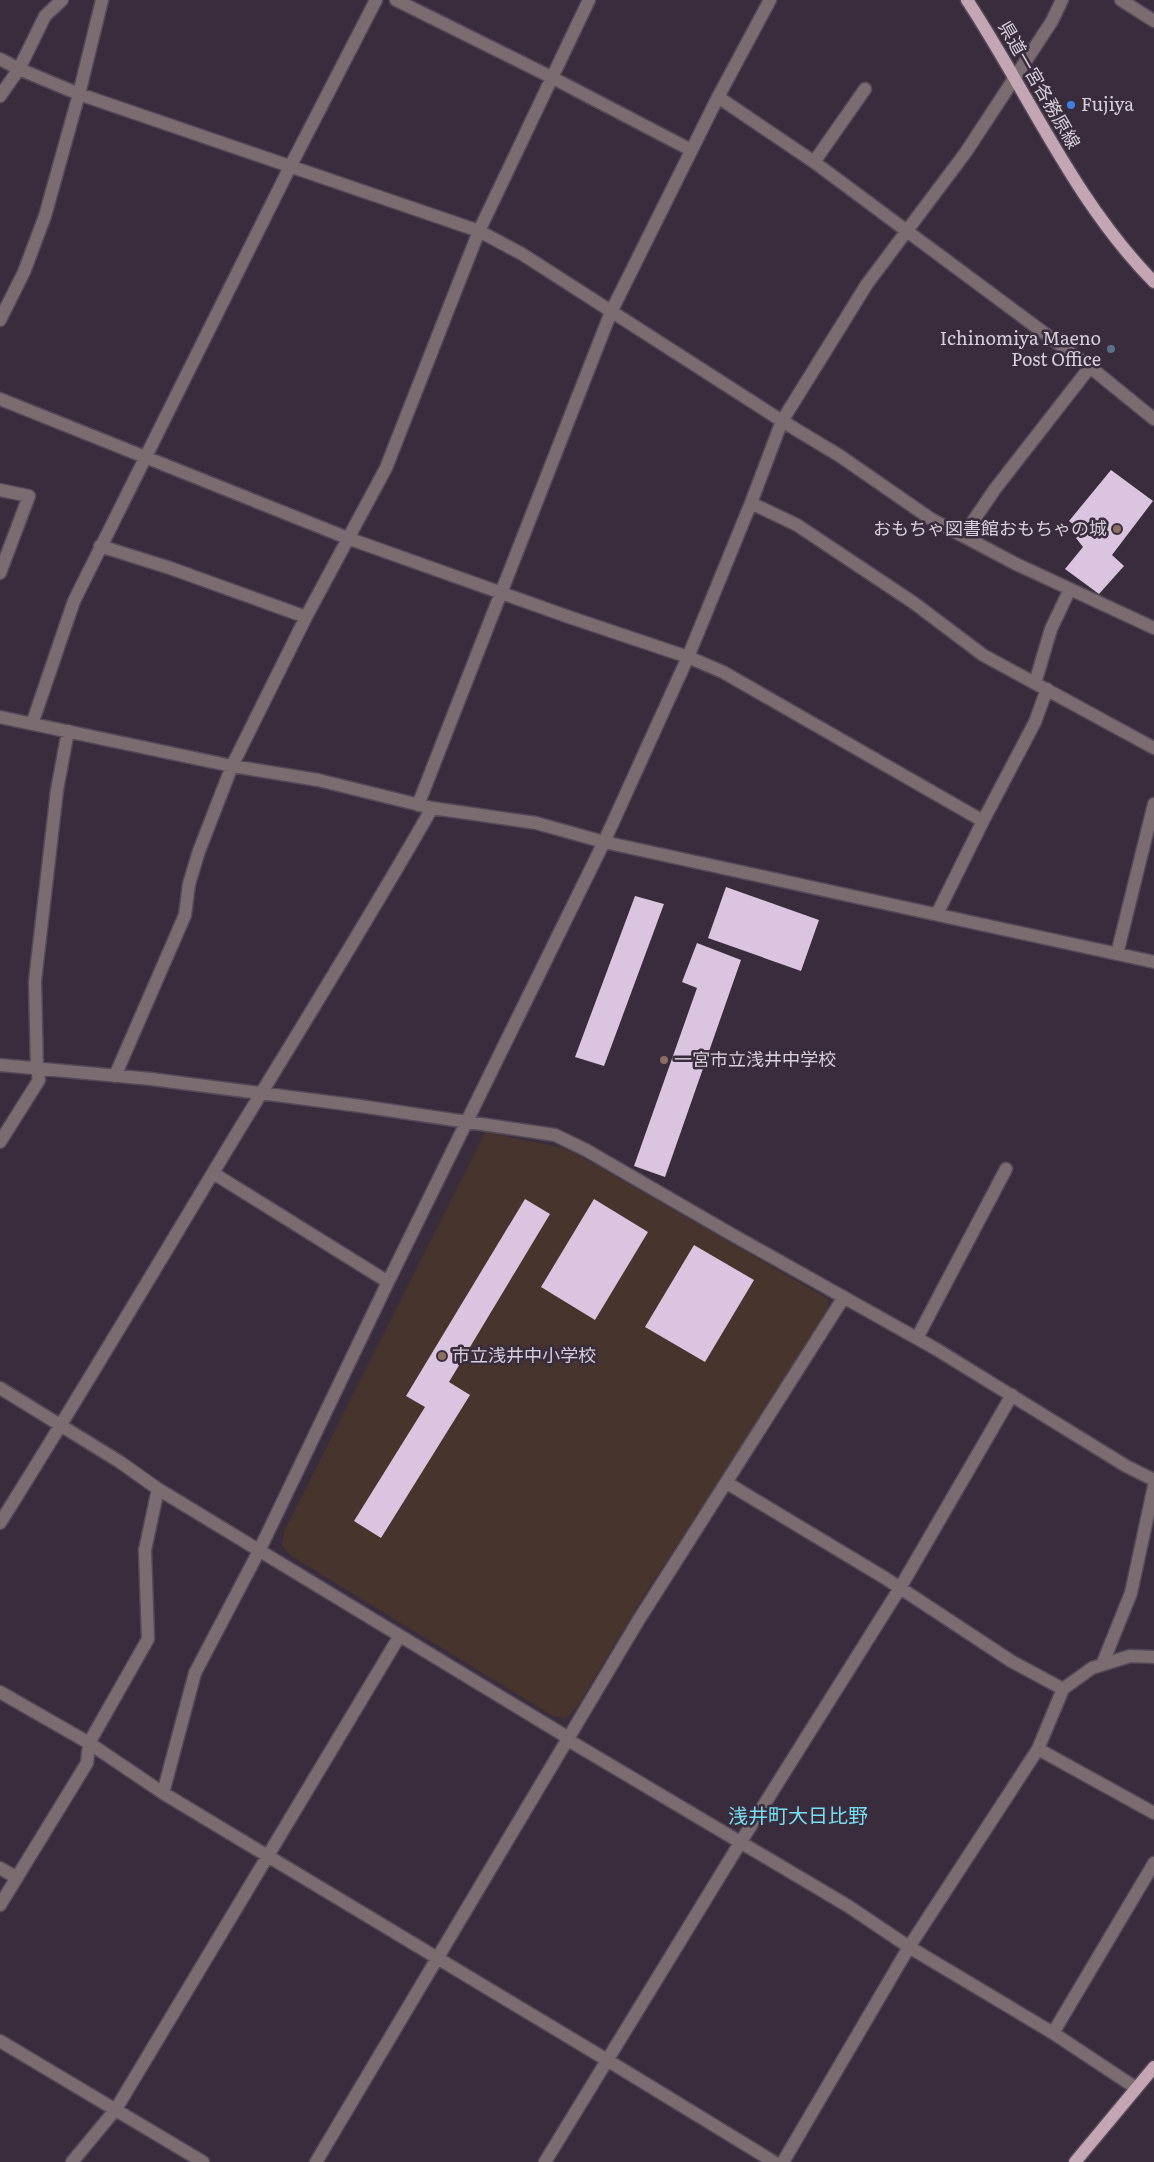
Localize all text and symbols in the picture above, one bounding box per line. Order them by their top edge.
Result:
street label: 県道一宮各務原線 [993,15,1088,153]
place label: Fujiya [1081,90,1134,117]
marker: Fujiya [1065,99,1077,111]
place label: Ichinomiya Maeno Post Office [940,324,1101,372]
marker: Ichinomiya Maeno Post Office [1105,343,1117,355]
place label: おもちゃ図書館おもちゃの城 [873,514,1107,541]
marker: おもちゃ図書館おもちゃの城 [1111,523,1123,535]
place label: 一宮市立浅井中学校 [674,1045,836,1072]
marker: 一宮市立浅井中学校 [658,1054,670,1066]
place label: 市立浅井中小学校 [452,1341,596,1368]
marker: 市立浅井中小学校 [436,1350,448,1362]
district label: 浅井町大日比野 [728,1799,868,1829]

